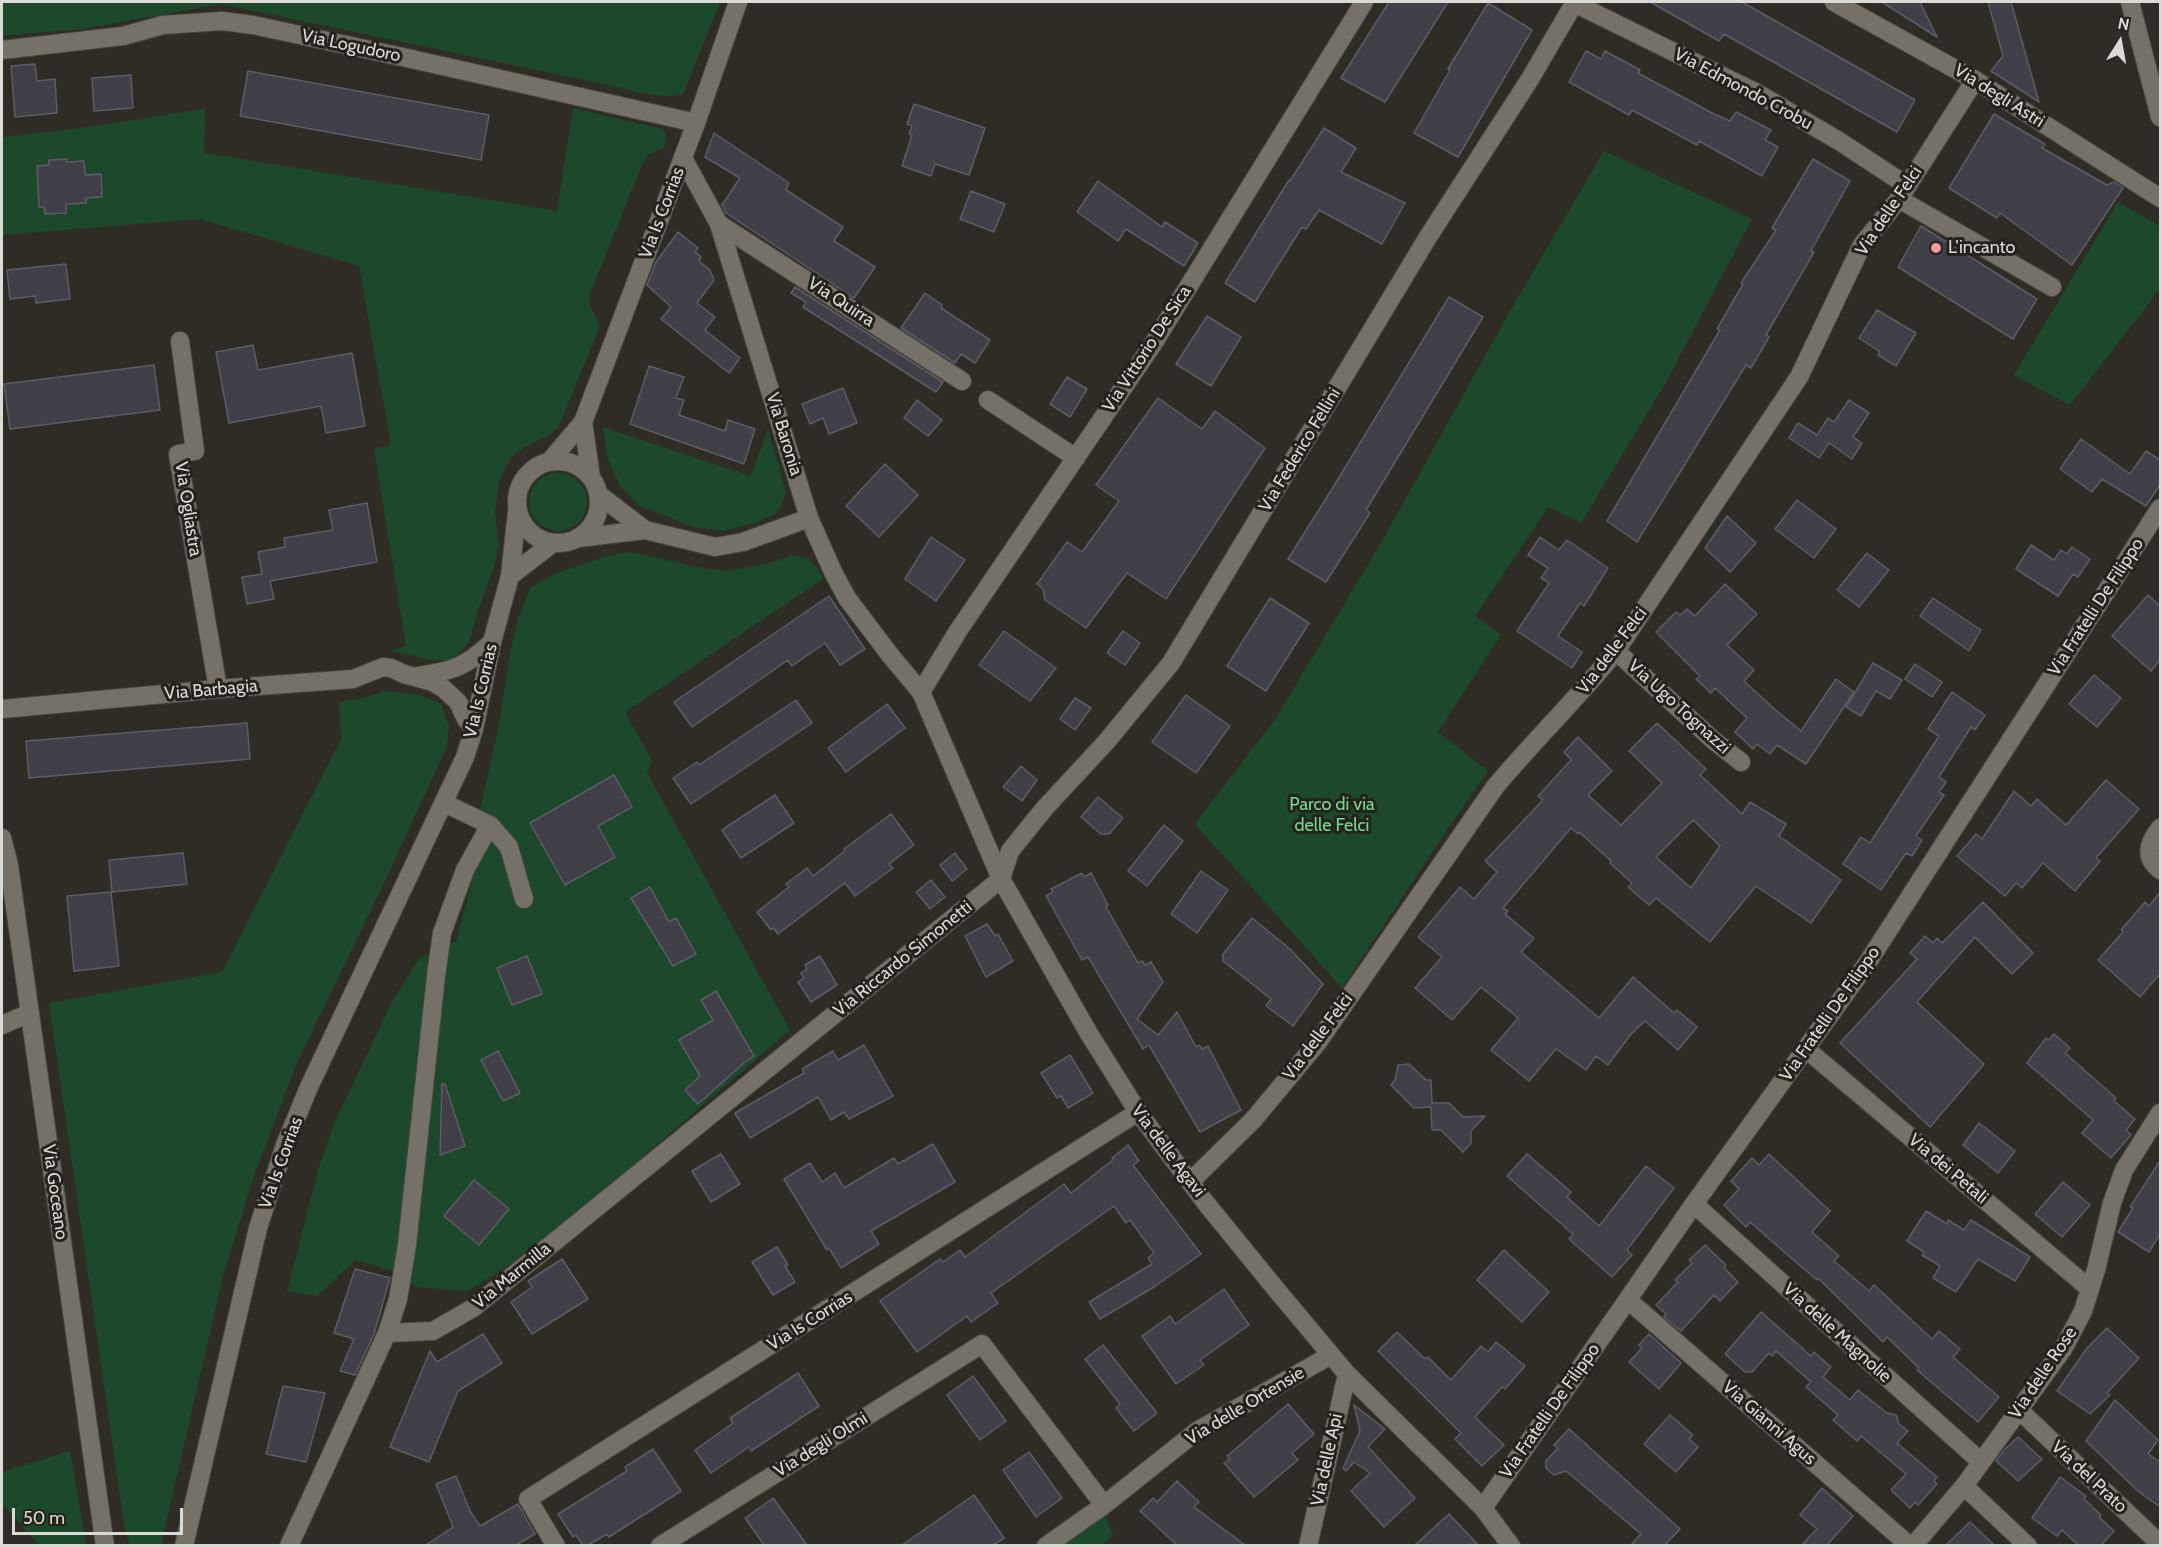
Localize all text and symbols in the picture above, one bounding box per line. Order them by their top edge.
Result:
north arrow [2090,12,2150,72]
text: N [2116,13,2131,34]
street label: Via Logudoro [300,25,402,67]
street label: Via Edmondo Crobu [1670,43,1816,135]
street label: Via degli Astri [1950,60,2048,132]
street label: Via delle Felci [1851,162,1927,260]
street label: Via Is Corrias [635,164,689,262]
place label: L'incanto [1948,237,2016,259]
marker: L'incanto [1929,241,1943,255]
street label: Via Quirra [804,272,878,332]
street label: Via Vittorio De Sica [1098,282,1196,416]
street label: Via Federico Fellini [1254,384,1346,516]
street label: Via Baronia [761,390,807,478]
street label: Via Ogliastra [170,460,206,558]
street label: Via Fratelli De Filippo [2043,534,2149,680]
street label: Via delle Felci [1572,603,1652,699]
street label: Via Is Corrias [460,642,502,740]
street label: Via Ugo Tognazzi [1623,655,1735,759]
street label: Via Barbagia [163,675,259,705]
park label: Parco di via delle Felci [1289,794,1375,836]
street label: Via Riccardo Simonetti [829,896,977,1022]
street label: Via Fratelli De Filippo [1775,942,1885,1086]
street label: Via delle Felci [1278,989,1358,1085]
street label: Via delle Agavi [1126,1101,1210,1201]
street label: Via Is Corrias [254,1114,308,1212]
street label: Via dei Petali [1904,1129,1992,1209]
street label: Via Goceano [38,1143,72,1241]
street label: Via Marmilla [469,1238,555,1314]
street label: Via delle Magnolie [1778,1279,1896,1387]
street label: Via Is Corrias [763,1286,857,1356]
street label: Via delle Rose [2004,1323,2082,1423]
street label: Via Fratelli De Filippo [1495,1339,1605,1483]
street label: Via delle Ortensie [1182,1362,1308,1450]
street label: Via Gianni Agus [1718,1376,1820,1470]
street label: Via degli Olmi [770,1408,872,1482]
street label: Via delle Api [1307,1412,1347,1508]
street label: Via del Prato [2047,1436,2131,1518]
scale bar [15,1496,186,1534]
text: 50 m [23,1507,65,1529]

